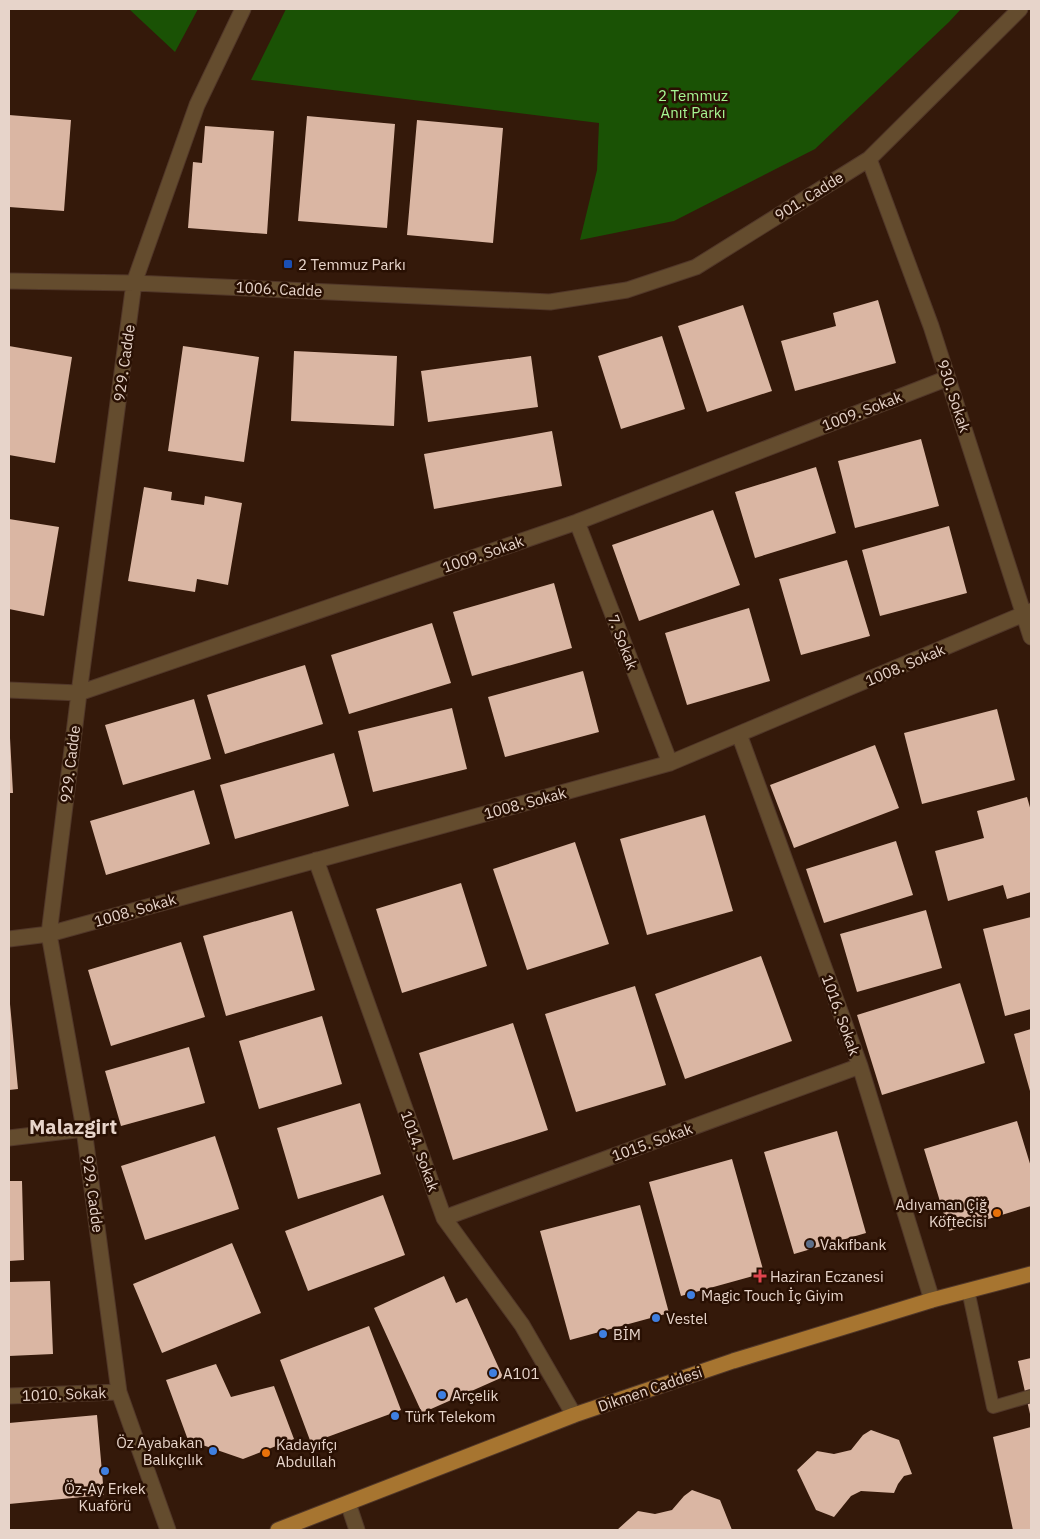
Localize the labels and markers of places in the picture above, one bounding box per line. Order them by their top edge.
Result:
place label: 2 Temmuz Parkı [298,255,406,274]
marker: 2 Temmuz Parkı [282,258,294,270]
place label: Adıyaman Çiğ Köftecisi [895,1195,987,1231]
marker: Adıyaman Çiğ Köftecisi [991,1207,1003,1219]
place label: Vakıfbank [820,1235,886,1254]
marker: Vakıfbank [804,1238,816,1250]
place label: Haziran Eczanesi [770,1267,884,1286]
marker: Haziran Eczanesi [754,1270,766,1282]
place label: Magic Touch İç Giyim [701,1286,844,1305]
marker: Magic Touch İç Giyim [685,1289,697,1301]
place label: Vestel [666,1309,708,1328]
marker: Vestel [650,1312,662,1324]
place label: BİM [613,1325,641,1344]
marker: BİM [597,1328,609,1340]
place label: A101 [503,1364,540,1383]
marker: A101 [487,1367,499,1379]
place label: Arçelik [452,1386,499,1405]
marker: Arçelik [436,1389,448,1401]
place label: Türk Telekom [405,1407,496,1426]
marker: Türk Telekom [389,1410,401,1422]
place label: Öz Ayabakan Balıkçılık [116,1433,203,1469]
place label: Kadayıfçı Abdullah [276,1435,337,1471]
marker: Öz Ayabakan Balıkçılık [207,1445,219,1457]
marker: Kadayıfçı Abdullah [260,1447,272,1459]
marker: Öz-Ay Erkek Kuaförü [99,1465,111,1477]
place label: Öz-Ay Erkek Kuaförü [64,1479,146,1515]

